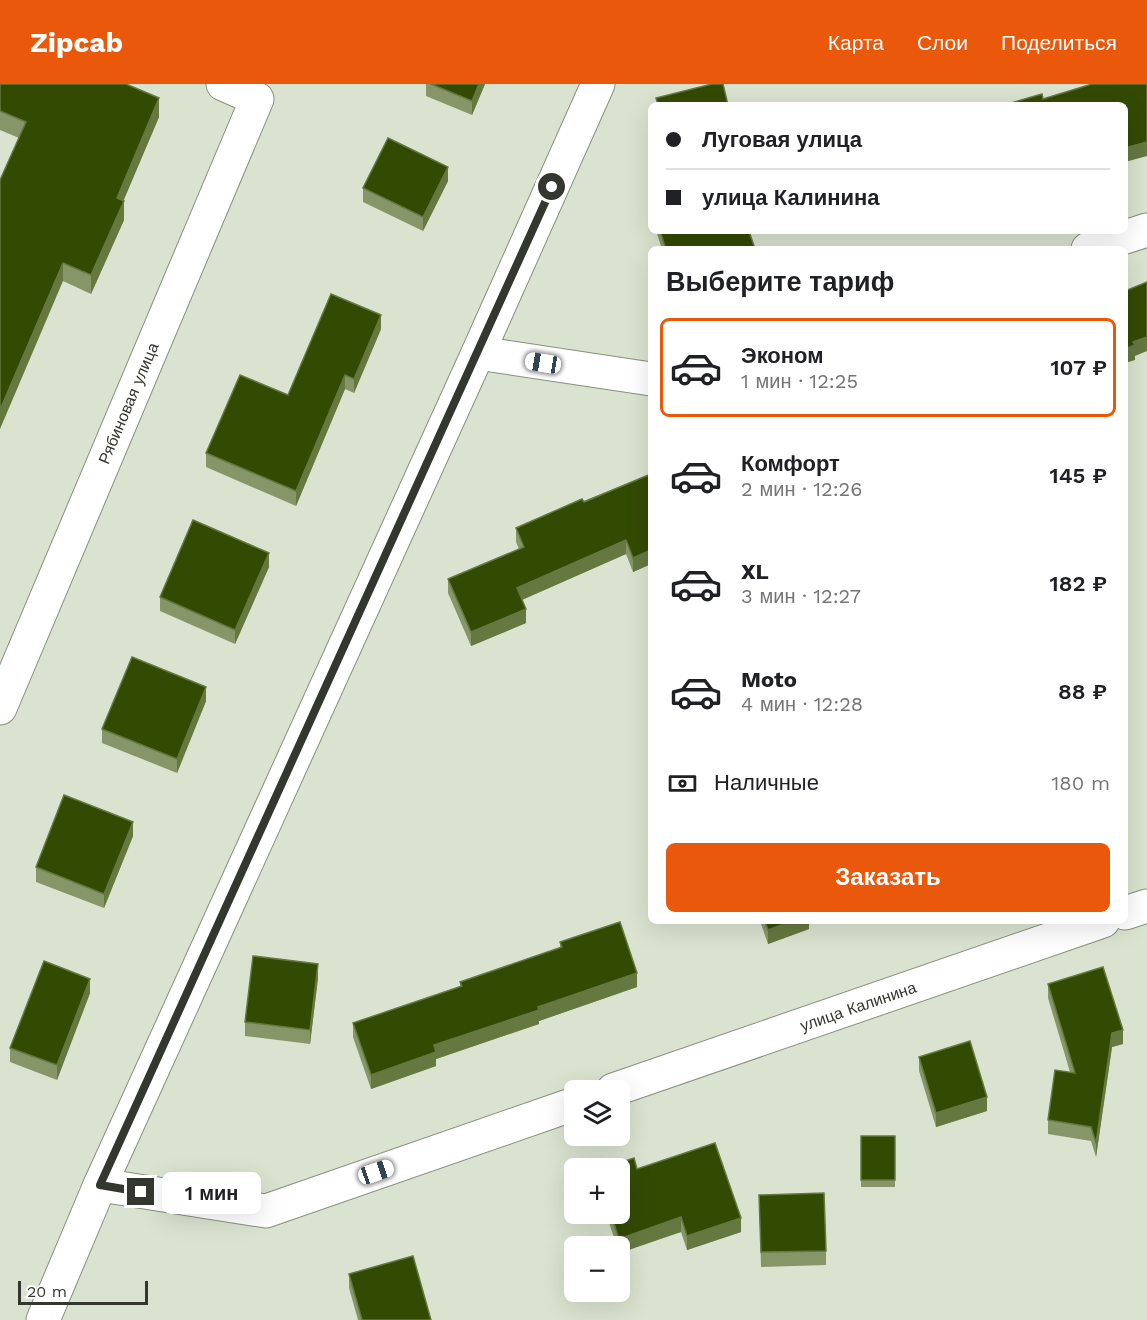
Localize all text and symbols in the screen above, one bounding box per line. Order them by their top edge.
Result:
text: Zipcab [30,26,123,59]
text: Карта [828,30,884,55]
text: Слои [917,30,968,55]
text: Поделиться [1001,30,1117,55]
text: Луговая улица [702,127,862,152]
route start [538,173,565,200]
text: улица Калинина [702,185,880,210]
text: Выберите тариф [666,266,894,298]
street label: Рябиновая улица [94,340,163,467]
icon: car [669,341,723,395]
text: Эконом [741,343,824,368]
car [524,351,562,375]
text: 107 ₽ [1050,355,1107,380]
text: 1 мин · 12:25 [741,369,858,393]
icon: car [669,449,723,503]
text: Комфорт [741,451,840,476]
text: 145 ₽ [1050,463,1107,488]
text: 2 мин · 12:26 [741,477,862,501]
icon: car [669,557,723,611]
text: XL [741,559,769,584]
text: 182 ₽ [1050,571,1107,596]
text: 3 мин · 12:27 [741,584,861,608]
icon: car [669,665,723,719]
text: Moto [741,667,797,692]
text: 88 ₽ [1058,679,1107,704]
text: 4 мин · 12:28 [741,692,863,716]
icon: cash [666,767,699,800]
text: Наличные [714,770,819,795]
text: 180 m [1052,771,1110,795]
button: Заказать [666,843,1110,912]
street label: улица Калинина [798,978,919,1035]
map controls [564,1080,630,1302]
button: layers [564,1080,630,1146]
car [356,1158,396,1186]
button: + [564,1158,630,1224]
callout: 1 мин [162,1171,261,1213]
route end [127,1178,154,1205]
text: 1 мин [185,1181,238,1205]
button: − [564,1236,630,1302]
scale bar [18,1278,148,1306]
text: 20 m [27,1282,67,1301]

